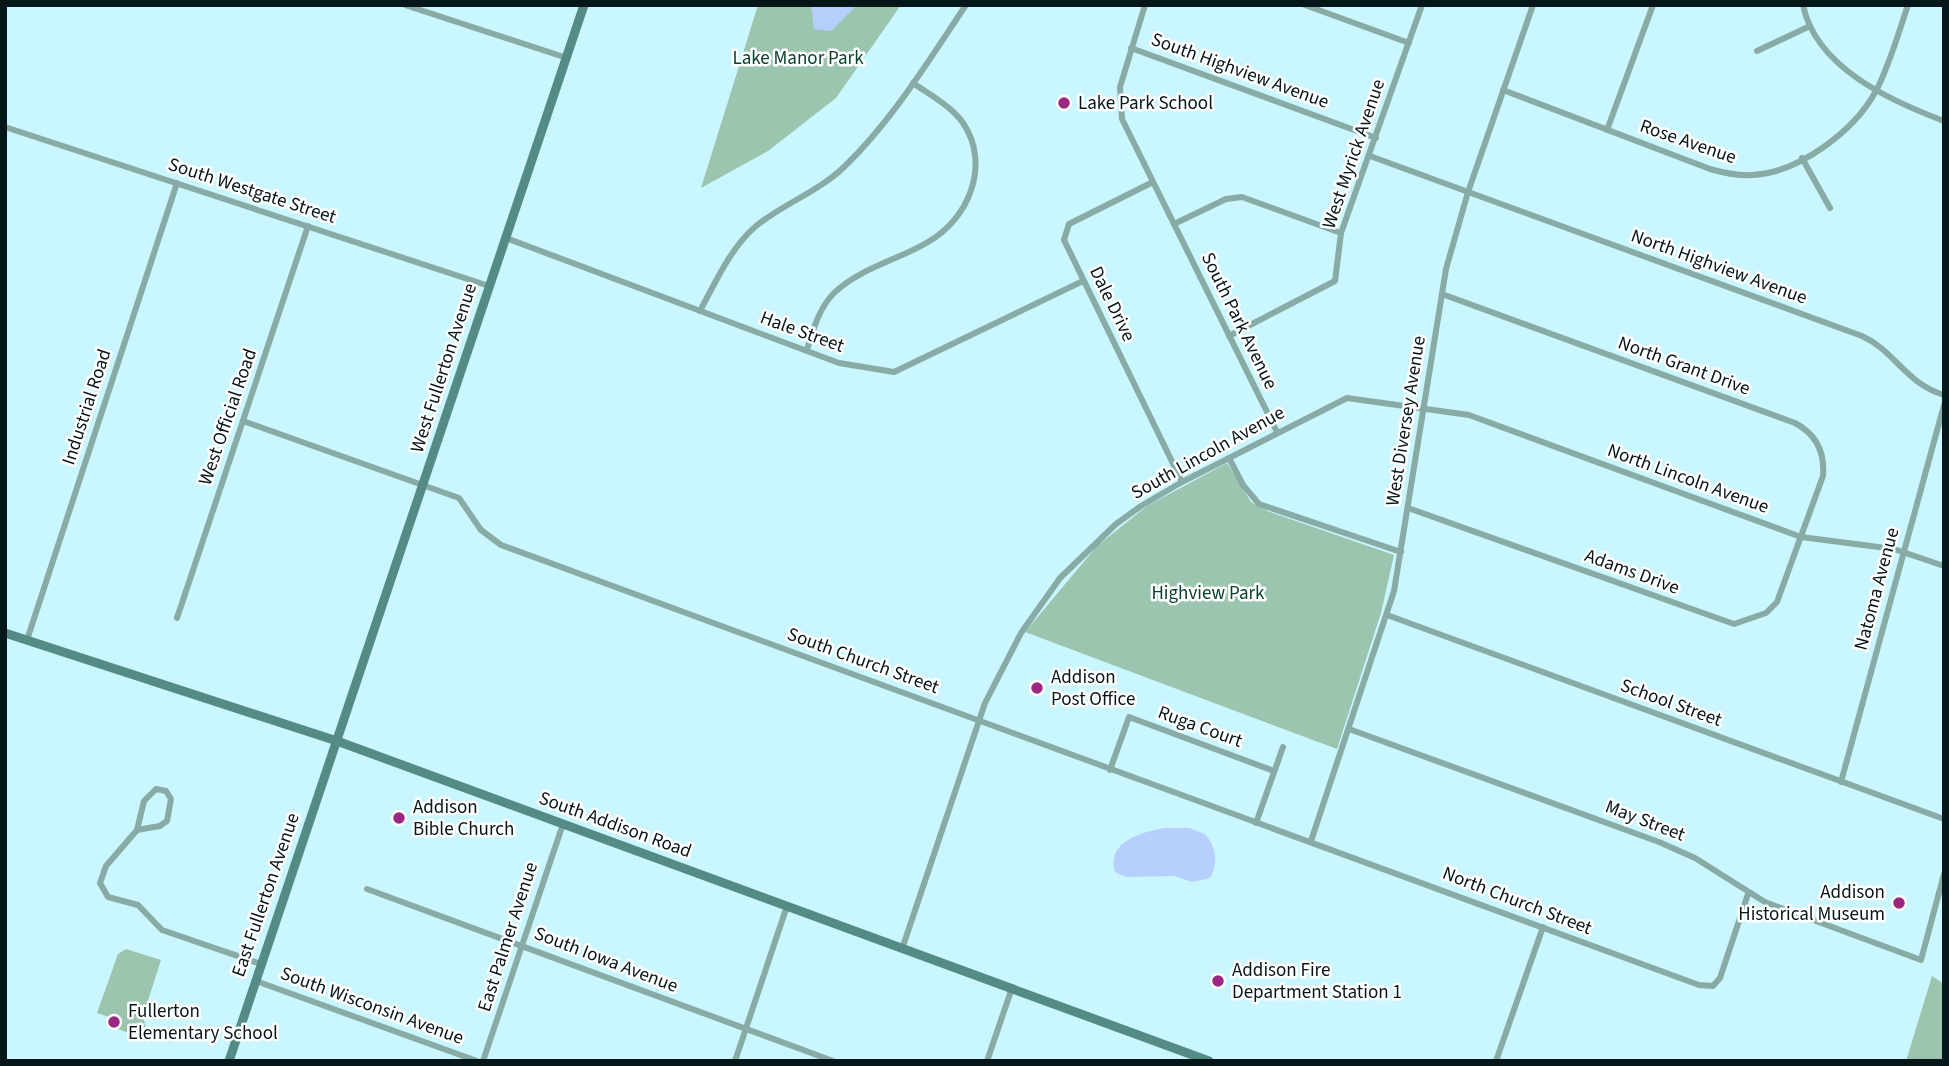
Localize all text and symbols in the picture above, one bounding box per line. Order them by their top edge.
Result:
street label: South Highview Avenue [1147,26,1333,116]
park label: Lake Manor Park [732,45,864,72]
street label: West Myrick Avenue [1316,76,1392,232]
place label: Lake Park School [1078,90,1213,117]
marker: Lake Park School [1056,95,1072,111]
street label: Rose Avenue [1636,113,1740,171]
street label: South Westgate Street [165,151,340,231]
street label: North Highview Avenue [1627,223,1811,311]
street label: South Park Avenue [1194,248,1284,394]
street label: Dale Drive [1082,262,1142,346]
street label: West Fullerton Avenue [404,280,484,456]
street label: Hale Street [756,304,848,360]
street label: North Grant Drive [1614,330,1754,402]
street label: West Diversey Avenue [1379,334,1433,508]
street label: West Official Road [192,345,264,489]
street label: Industrial Road [56,346,118,468]
street label: South Lincoln Avenue [1126,400,1290,506]
street label: North Lincoln Avenue [1603,437,1773,521]
street label: Natoma Avenue [1848,525,1906,653]
street label: Adams Drive [1581,542,1683,602]
park label: Highview Park [1151,580,1265,607]
street label: South Church Street [783,621,943,701]
place label: Addison Post Office [1051,664,1135,713]
street label: School Street [1617,672,1726,734]
marker: Addison Post Office [1029,680,1045,696]
street label: Ruga Court [1154,699,1247,755]
street label: South Addison Road [535,785,695,865]
street label: May Street [1601,793,1689,849]
place label: Addison Bible Church [413,794,514,843]
street label: East Fullerton Avenue [225,809,307,981]
marker: Addison Bible Church [391,810,407,826]
street label: East Palmer Avenue [471,859,545,1015]
street label: North Church Street [1438,860,1596,942]
place label: Addison Historical Museum [1738,879,1885,928]
marker: Addison Historical Museum [1891,895,1907,911]
street label: South Iowa Avenue [530,920,682,1000]
place label: Addison Fire Department Station 1 [1232,957,1402,1006]
street label: South Wisconsin Avenue [277,960,467,1052]
marker: Addison Fire Department Station 1 [1210,973,1226,989]
place label: Fullerton Elementary School [128,998,278,1047]
marker: Fullerton Elementary School [106,1014,122,1030]

